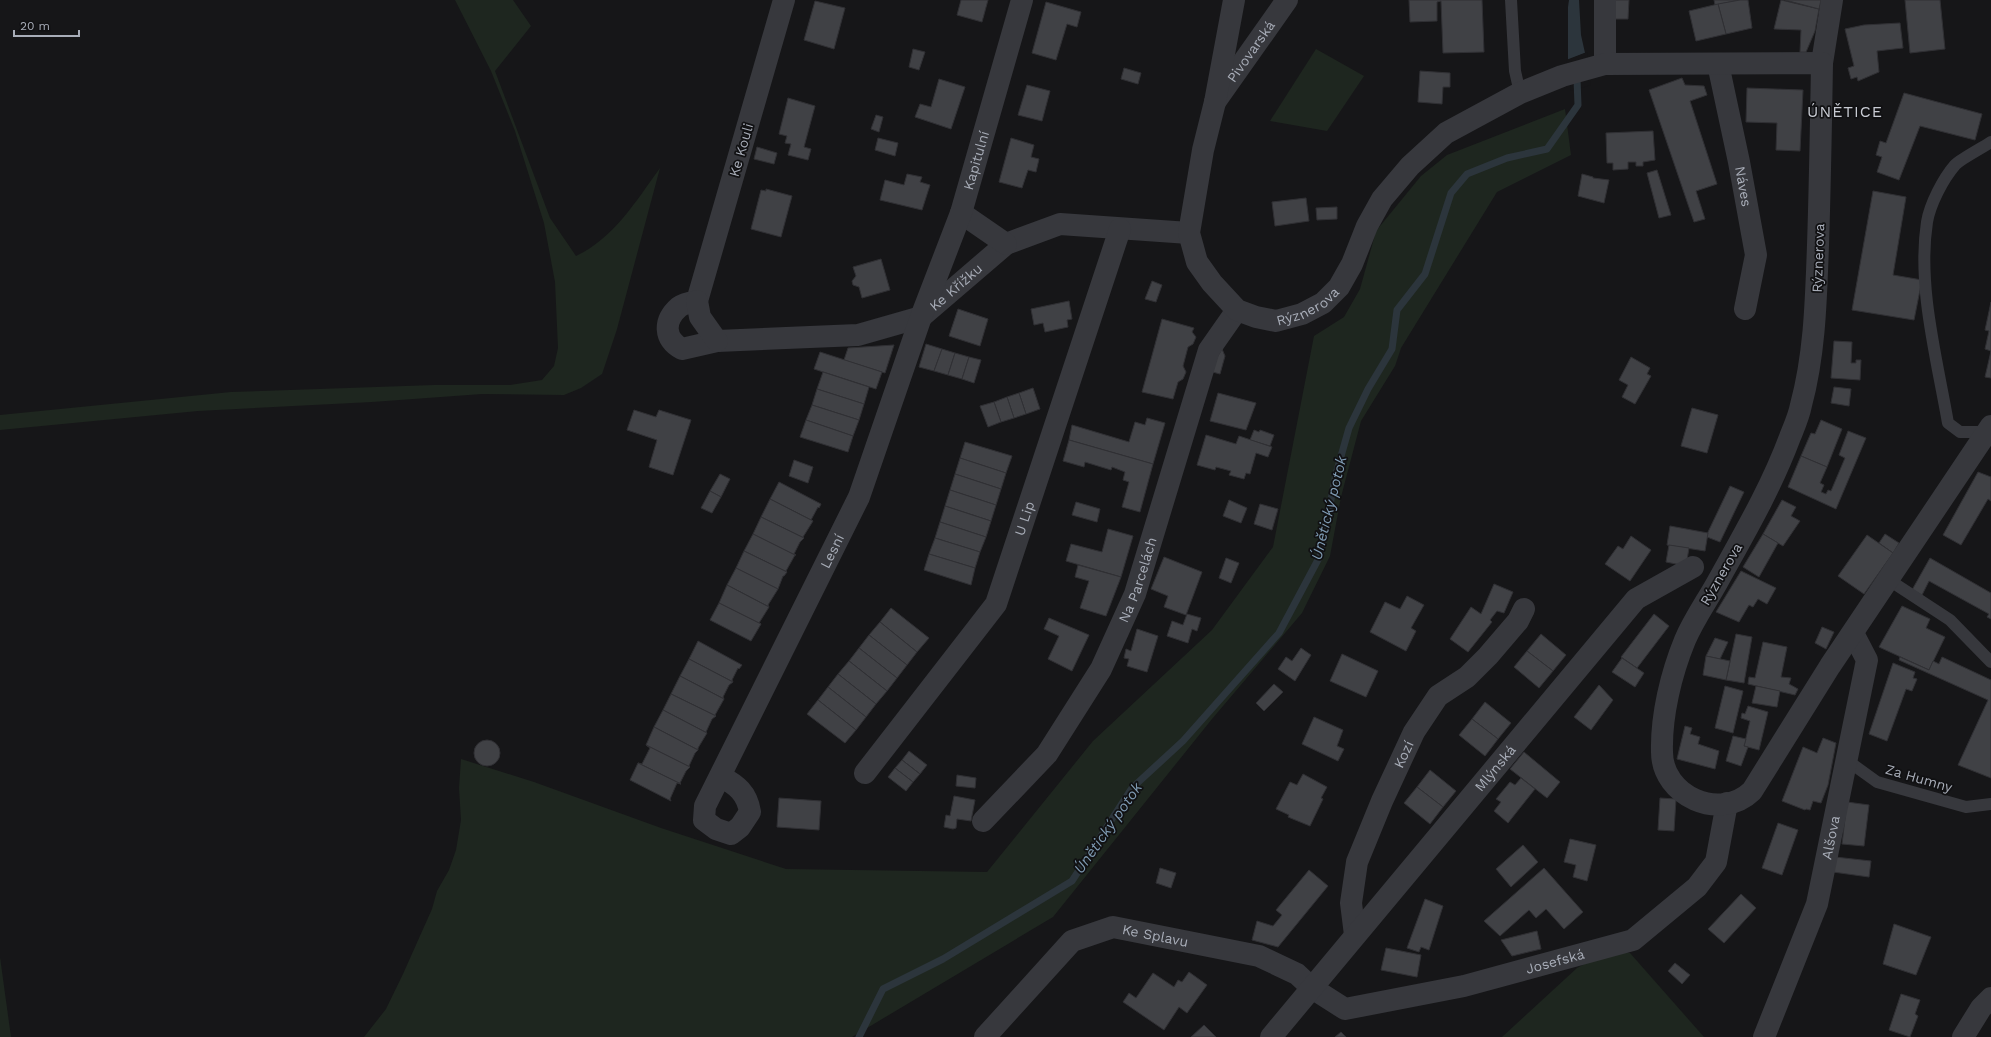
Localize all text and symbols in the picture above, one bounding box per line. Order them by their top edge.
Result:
scale bar [14,12,79,38]
street label: Pivovarská [1224,17,1278,85]
text: 20 m [20,19,50,33]
district label: ÚNĚTICE [1807,102,1883,121]
street label: Ke Kouli [726,121,756,179]
street label: Kapitulní [960,129,992,192]
street label: Náves [1732,165,1755,208]
street label: Rýznerova [1809,223,1827,293]
street label: Ke Křížku [926,260,985,314]
street label: Rýznerova [1275,284,1342,329]
water label: Únětický potok [1307,453,1351,562]
street label: U Lip [1011,499,1037,538]
street label: Lesní [817,531,847,571]
street label: Na Parcelách [1115,535,1160,625]
street label: Rýznerova [1697,540,1745,608]
street label: Kozí [1390,738,1417,771]
street label: Mlýnská [1471,742,1519,794]
street label: Za Humny [1884,761,1955,795]
water label: Únětický potok [1070,778,1146,877]
street label: Alšova [1818,814,1843,861]
street label: Ke Splavu [1121,921,1190,950]
street label: Josefská [1524,946,1586,977]

